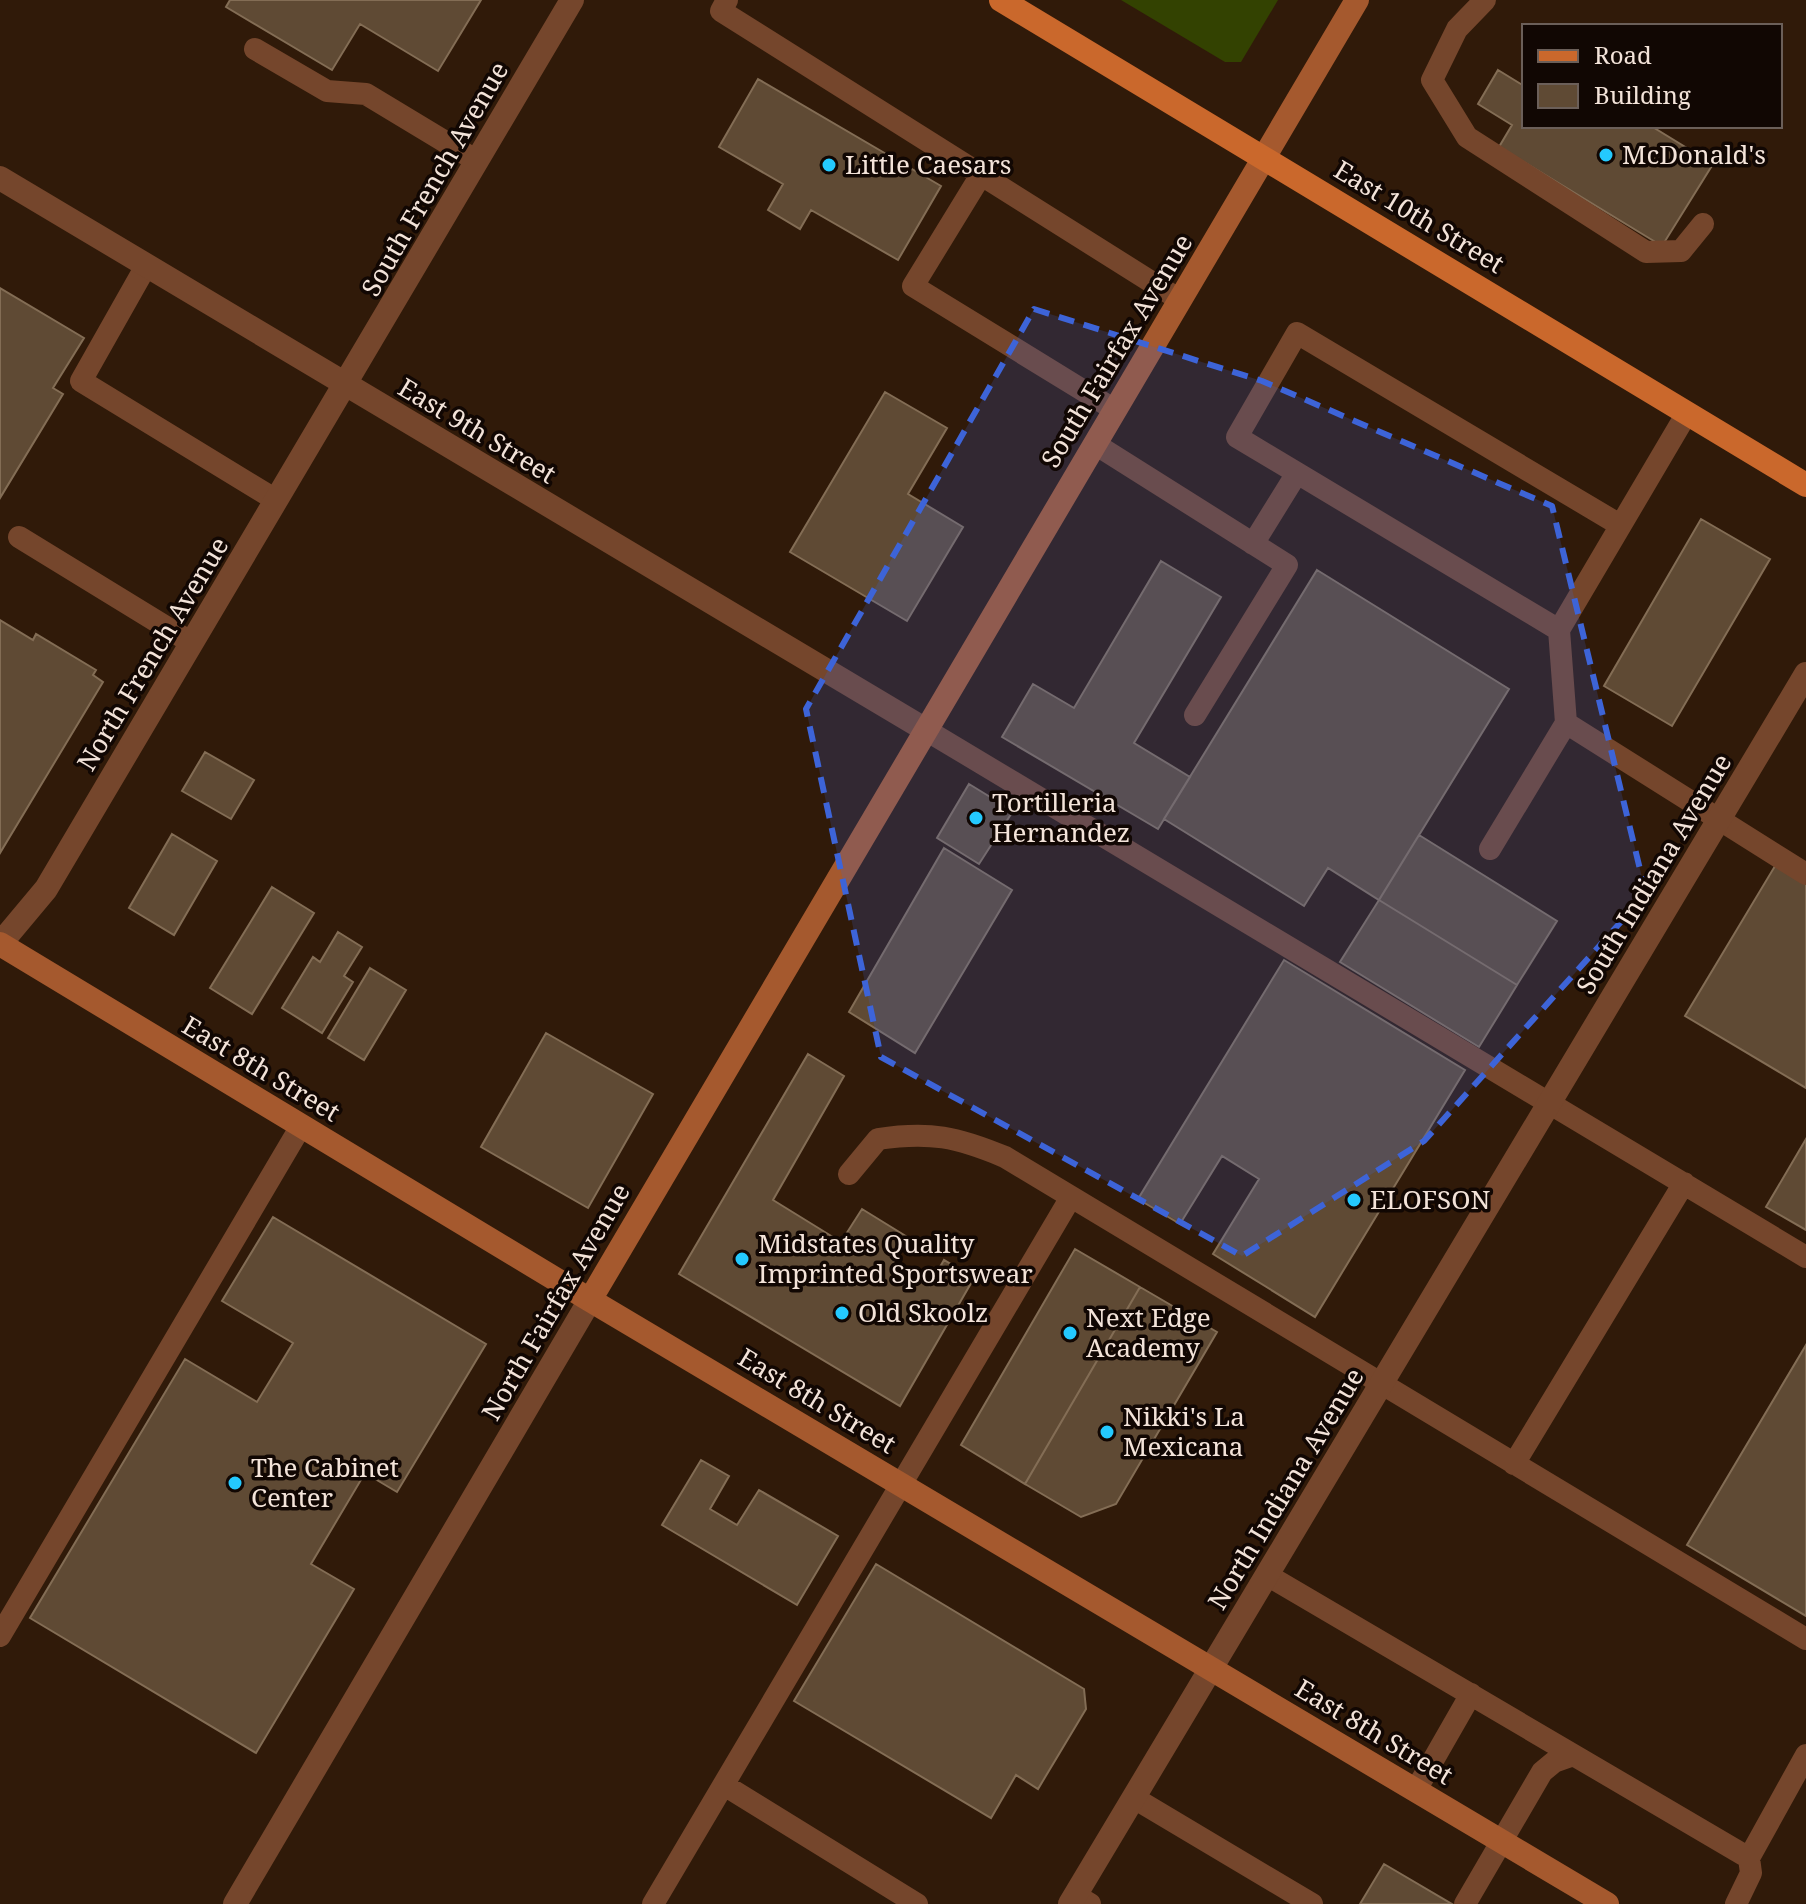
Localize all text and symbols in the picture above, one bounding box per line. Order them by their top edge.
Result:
legend [1522,24,1782,128]
text: Road [1594,38,1652,71]
street label: South French Avenue [352,55,516,302]
text: Building [1594,78,1691,111]
place label: McDonald's [1622,136,1766,172]
place label: Little Caesars [845,146,1011,182]
marker: McDonald's [1597,146,1615,164]
street label: East 10th Street [1328,151,1511,281]
marker: Little Caesars [820,156,838,174]
street label: South Fairfax Avenue [1032,227,1200,474]
street label: East 9th Street [392,369,563,491]
street label: North French Avenue [68,530,236,777]
street label: South Indiana Avenue [1567,747,1739,1000]
place label: Tortilleria Hernandez [992,784,1130,850]
marker: Tortilleria Hernandez [967,809,985,827]
street label: East 8th Street [176,1007,347,1129]
street label: North Fairfax Avenue [473,1176,638,1427]
place label: ELOFSON [1370,1181,1490,1217]
marker: ELOFSON [1345,1191,1363,1209]
place label: Midstates Quality Imprinted Sportswear [758,1225,1033,1291]
marker: Midstates Quality Imprinted Sportswear [733,1250,751,1268]
place label: Old Skoolz [858,1294,988,1330]
place label: Next Edge Academy [1086,1299,1211,1365]
marker: Old Skoolz [833,1304,851,1322]
marker: Next Edge Academy [1061,1324,1079,1342]
street label: East 8th Street [732,1339,903,1461]
street label: North Indiana Avenue [1199,1361,1372,1616]
place label: Nikki's La Mexicana [1123,1398,1245,1464]
marker: Nikki's La Mexicana [1098,1423,1116,1441]
place label: The Cabinet Center [251,1449,399,1515]
marker: The Cabinet Center [226,1474,244,1492]
street label: East 8th Street [1289,1670,1460,1792]

